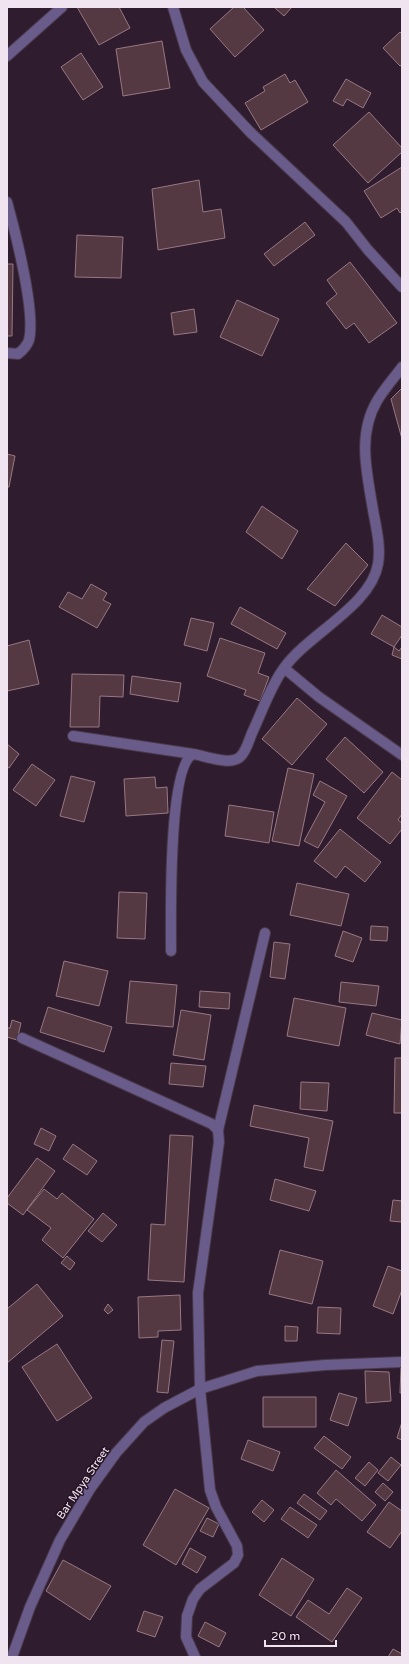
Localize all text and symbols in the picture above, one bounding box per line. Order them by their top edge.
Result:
street label: Bar Mpya Street [54,1444,112,1522]
scale bar [265,1622,336,1648]
text: 20 m [271,1629,300,1643]

